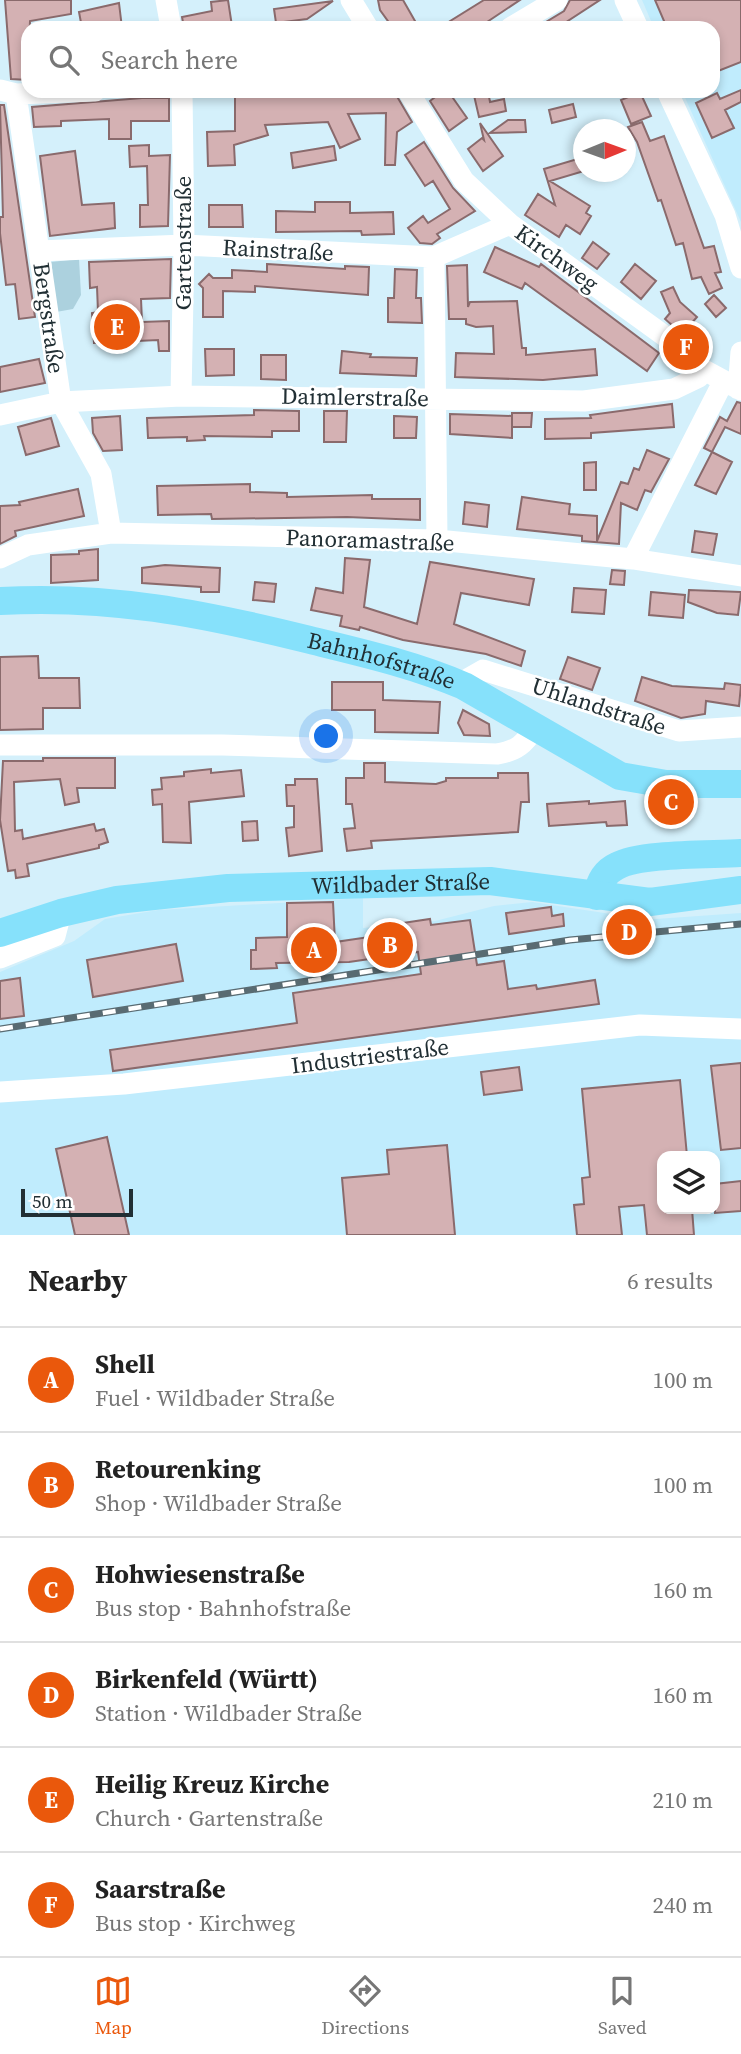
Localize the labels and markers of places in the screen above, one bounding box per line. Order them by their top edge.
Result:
pin: E [94,301,140,353]
pin: F [663,321,709,373]
pin: C [648,776,694,828]
pin: D [606,906,652,958]
pin: B [367,919,413,971]
pin: A [291,924,337,976]

